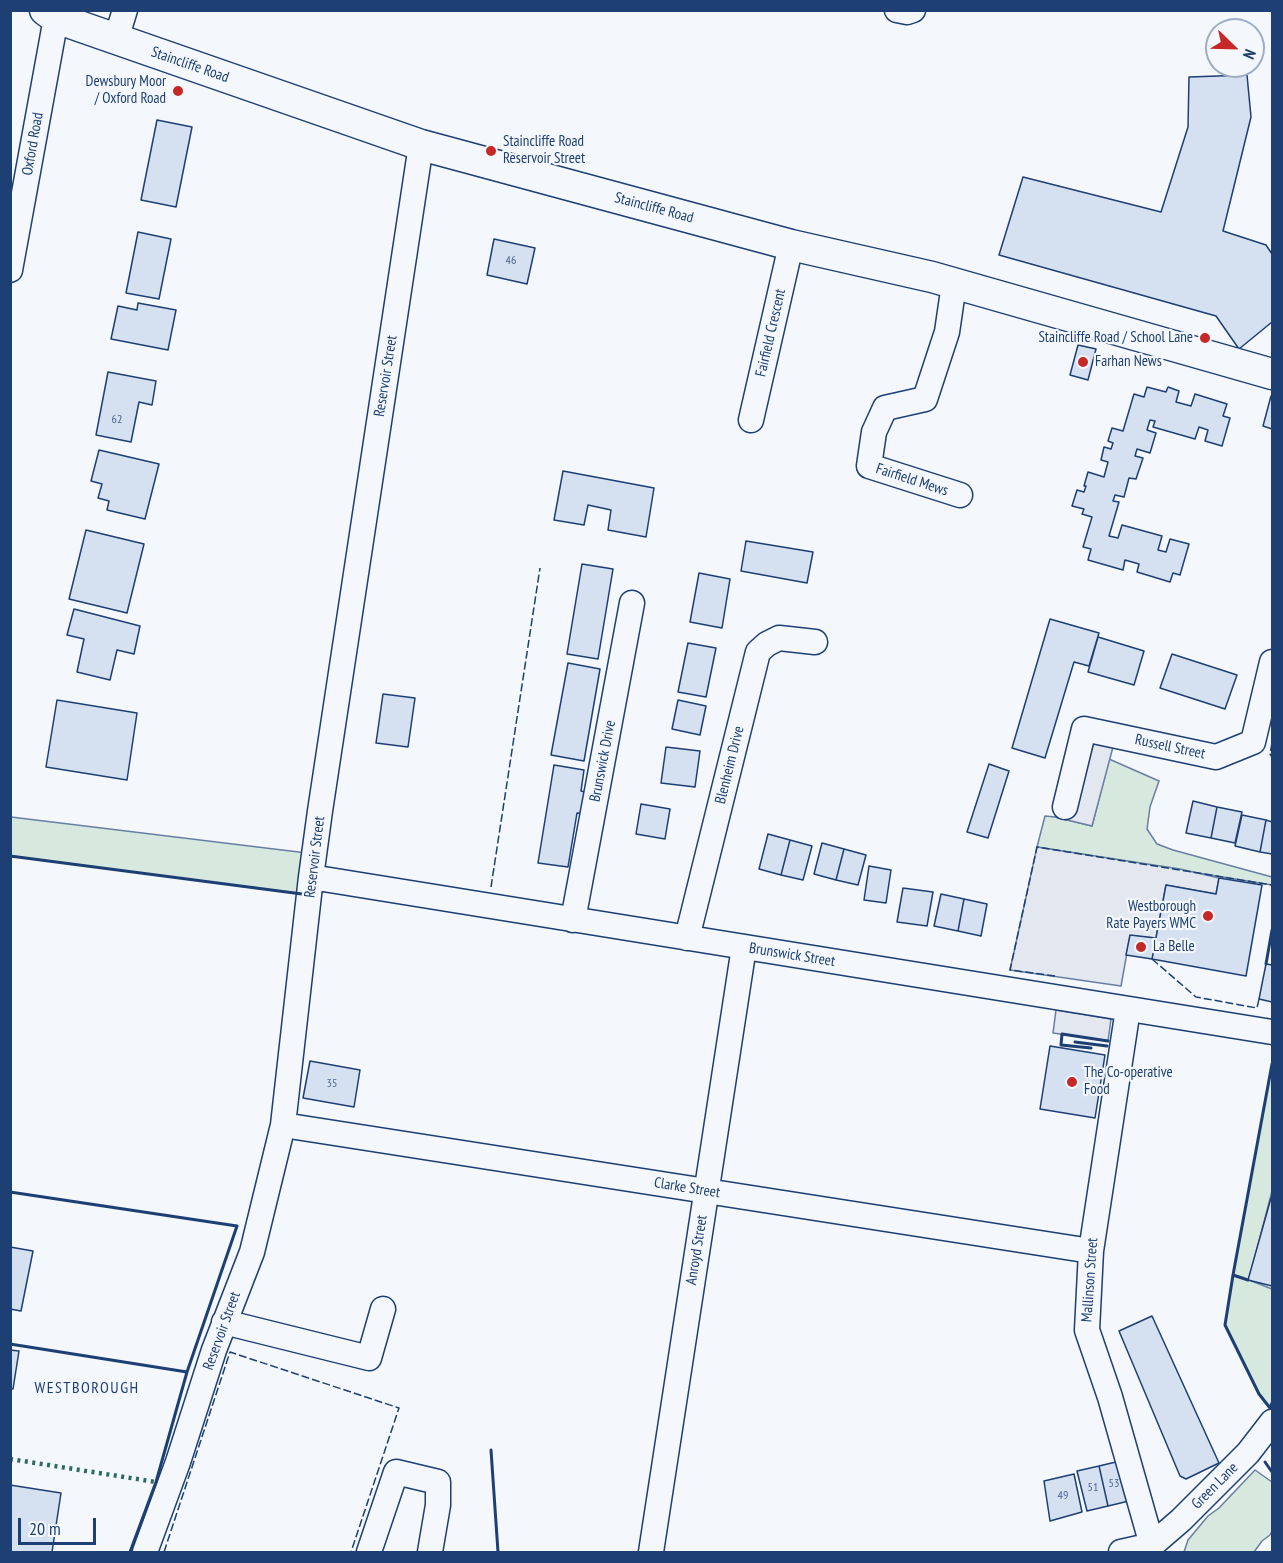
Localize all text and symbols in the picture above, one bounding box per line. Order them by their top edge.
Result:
north arrow [1205,18,1265,78]
street label: Staincliffe Road [149,43,231,87]
text: N [1239,46,1261,62]
place label: Dewsbury Moor / Oxford Road [86,73,166,108]
marker: Dewsbury Moor / Oxford Road [171,84,185,98]
street label: Oxford Road [19,111,47,177]
place label: Staincliffe Road Reservoir Street [503,133,585,168]
marker: Staincliffe Road Reservoir Street [484,144,498,158]
street label: Staincliffe Road [613,189,695,227]
house number: 46 [506,254,516,268]
street label: Fairfield Crescent [752,287,790,379]
place label: Staincliffe Road / School Lane [1038,329,1193,347]
marker: Staincliffe Road / School Lane [1198,331,1212,345]
street label: Reservoir Street [371,334,401,418]
place label: Farhan News [1095,353,1162,371]
marker: Farhan News [1076,355,1090,369]
house number: 62 [112,413,122,427]
street label: Fairfield Mews [874,460,950,500]
street label: Brunswick Drive [586,719,620,803]
street label: Blenheim Drive [712,724,748,806]
street label: Russell Street [1133,731,1207,763]
street label: Reservoir Street [301,815,329,899]
place label: Westborough Rate Payers WMC [1106,898,1196,933]
marker: Westborough Rate Payers WMC [1201,909,1215,923]
place label: La Belle [1153,938,1195,956]
street label: Brunswick Street [748,939,836,971]
marker: La Belle [1134,940,1148,954]
place label: The Co-operative Food [1084,1064,1173,1099]
marker: The Co-operative Food [1065,1075,1079,1089]
house number: 35 [327,1077,337,1091]
street label: Clarke Street [653,1174,721,1202]
street label: Anroyd Street [683,1214,711,1286]
street label: Mallinson Street [1078,1237,1102,1323]
street label: Reservoir Street [200,1289,244,1373]
district label: WESTBOROUGH [34,1378,140,1398]
street label: Green Lane [1188,1459,1242,1513]
house number: 53 [1109,1477,1119,1491]
house number: 51 [1088,1481,1098,1495]
house number: 49 [1058,1489,1068,1503]
scale bar [21,1506,99,1544]
text: 20 m [29,1517,61,1540]

